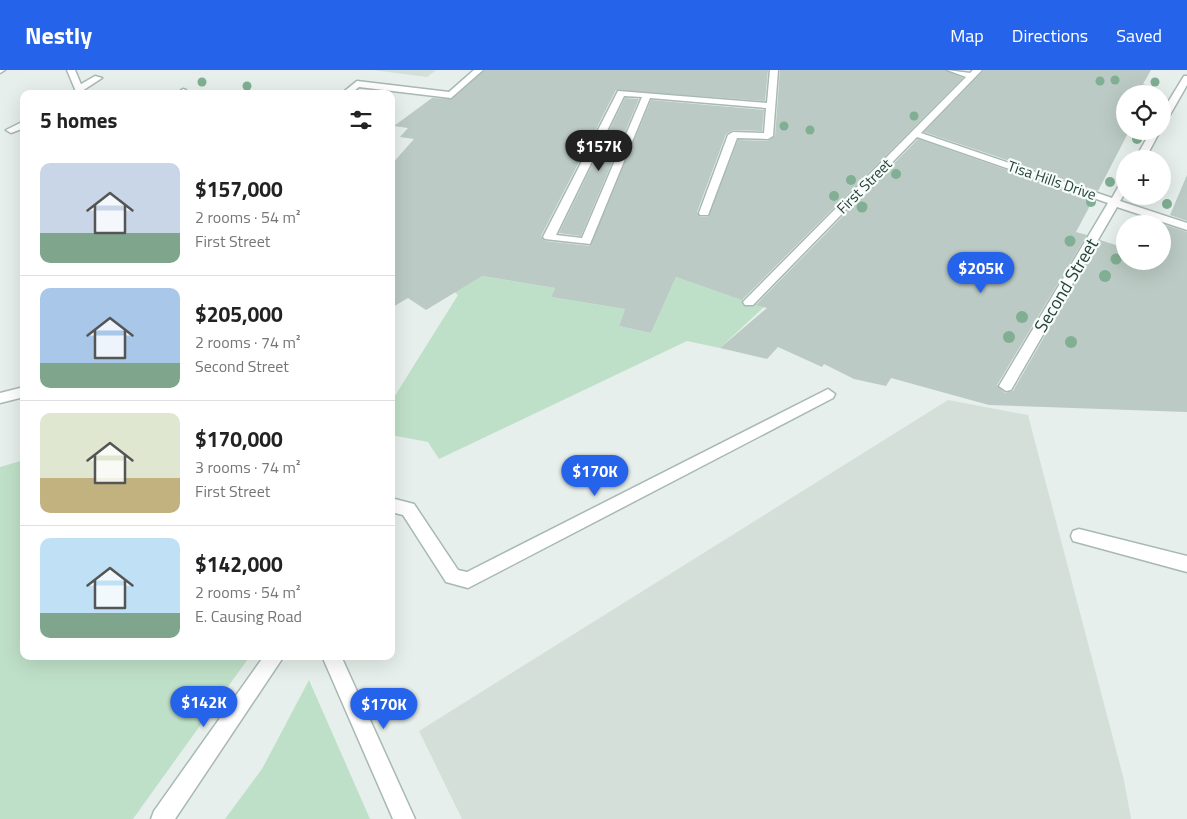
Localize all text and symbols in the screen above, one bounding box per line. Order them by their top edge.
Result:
text: Nestly [25,17,92,53]
text: Map [950,22,984,49]
text: Directions [1012,22,1088,49]
text: Saved [1116,22,1162,49]
map controls [1116,85,1171,270]
button: locate [1116,85,1171,140]
text: 5 homes [40,104,117,136]
icon: filters [347,106,375,134]
pin: $157K [564,129,634,172]
text: $157K [576,134,622,158]
button: + [1116,150,1171,205]
street label: First Street [831,152,898,219]
street label: Tisa Hills Drive [1005,154,1099,206]
text: $157,000 [195,173,283,205]
icon: home [80,183,140,243]
text: 2 rooms · 54 m² [195,205,300,229]
button: − [1116,215,1171,270]
text: First Street [195,229,270,253]
street label: Second Street [1027,232,1105,337]
pin: $205K [946,252,1016,294]
text: $205K [958,256,1004,280]
text: $205,000 [195,298,283,330]
icon: home [80,308,140,368]
text: 2 rooms · 74 m² [195,330,300,354]
text: Second Street [195,354,289,378]
text: $170,000 [195,423,283,455]
icon: home [80,433,140,493]
pin: $170K [560,454,630,497]
text: 3 rooms · 74 m² [195,455,300,479]
text: $170K [572,459,618,483]
text: First Street [195,479,270,503]
text: $142,000 [195,548,283,580]
icon: home [80,558,140,618]
text: 2 rooms · 54 m² [195,580,300,604]
text: E. Causing Road [195,604,302,628]
pin: $142K [169,686,239,728]
pin: $170K [349,688,419,730]
text: $142K [181,690,227,714]
text: $170K [361,692,407,716]

